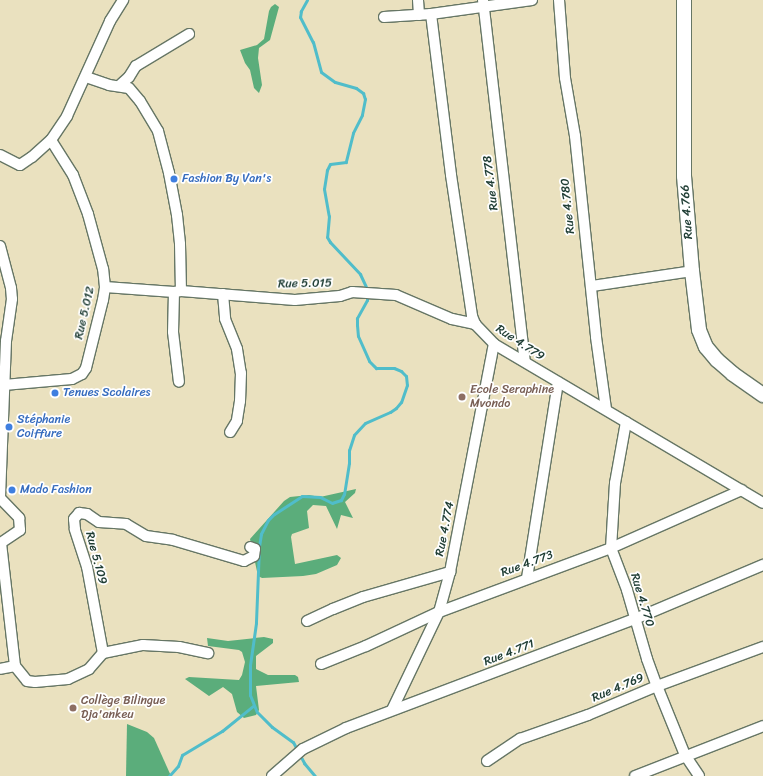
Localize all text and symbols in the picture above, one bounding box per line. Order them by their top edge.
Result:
street label: Rue 4.778 [480,155,502,211]
place label: Fashion By Van's [182,172,271,186]
marker: Fashion By Van's [169,174,179,184]
street label: Rue 4.780 [558,178,578,234]
street label: Rue 4.766 [678,184,696,240]
street label: Rue 5.015 [278,276,332,292]
street label: Rue 5.012 [72,285,98,341]
street label: Rue 4.779 [493,322,547,364]
place label: Ecole Seraphine Mvondo [470,383,555,411]
place label: Tenues Scolaires [63,386,151,400]
marker: Tenues Scolaires [50,388,60,398]
marker: Ecole Seraphine Mvondo [457,392,467,402]
place label: Stéphanie Coiffure [17,413,70,441]
marker: Stéphanie Coiffure [4,422,14,432]
place label: Mado Fashion [20,483,91,497]
marker: Mado Fashion [7,485,17,495]
street label: Rue 4.774 [433,500,457,558]
street label: Rue 5.109 [82,530,110,586]
street label: Rue 4.773 [499,548,555,580]
street label: Rue 4.770 [627,571,657,629]
street label: Rue 4.771 [482,637,536,669]
street label: Rue 4.769 [590,671,646,705]
place label: Collège Bilingue Dja'ankeu [81,694,166,722]
marker: Collège Bilingue Dja'ankeu [68,703,78,713]

